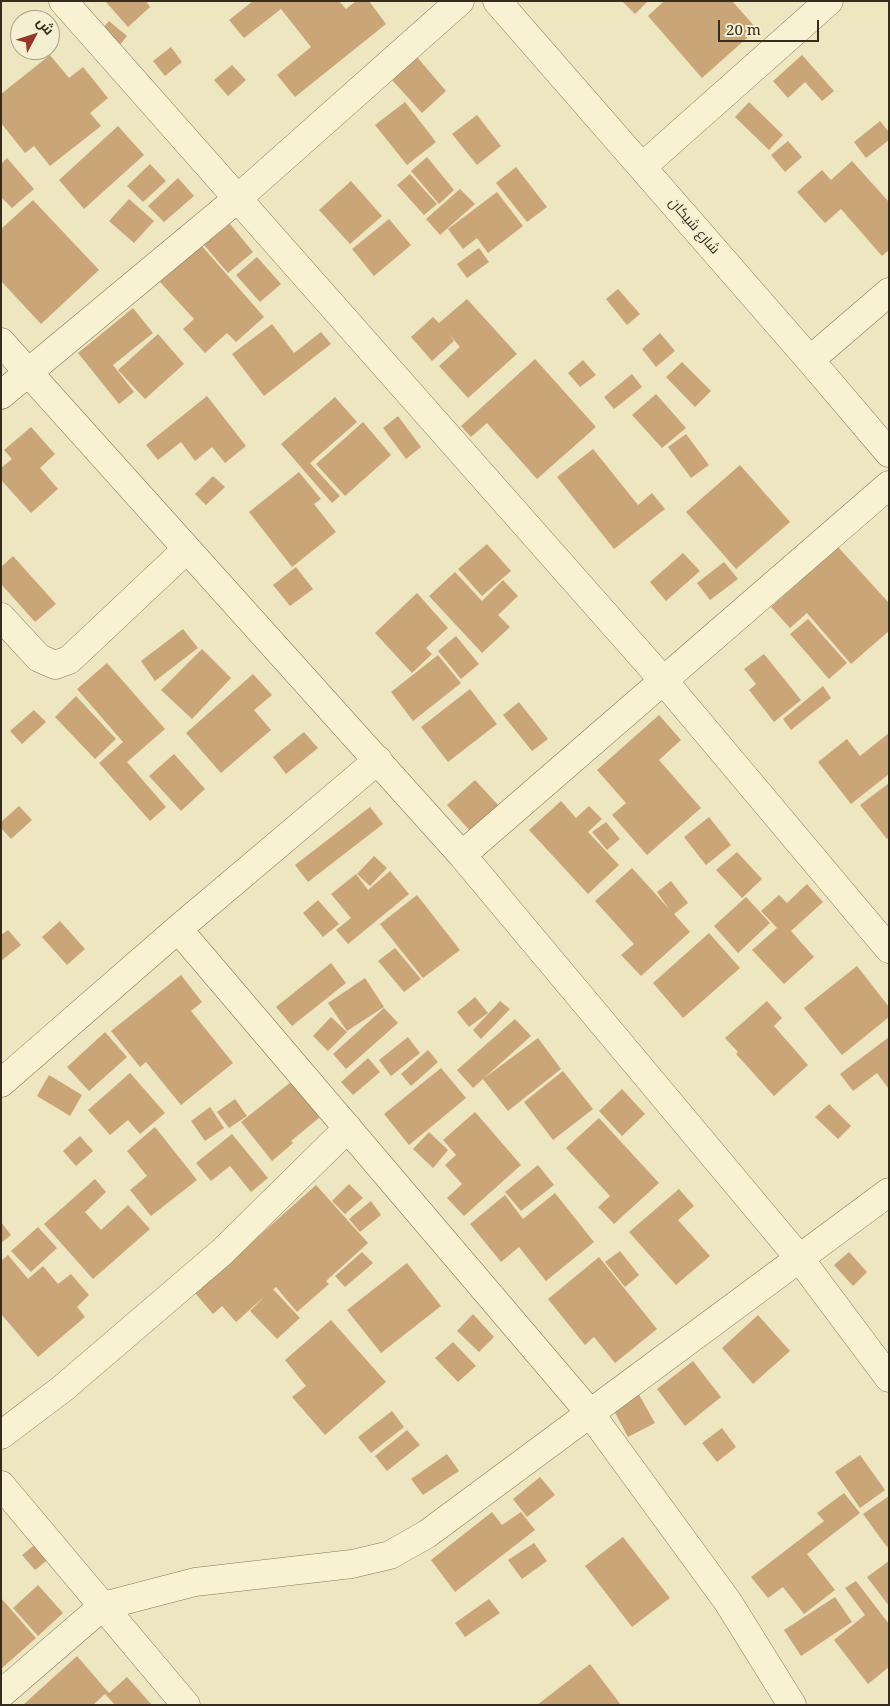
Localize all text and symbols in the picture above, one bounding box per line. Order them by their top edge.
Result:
north arrow [10,10,60,60]
scale bar [720,10,821,42]
text: ش [33,13,59,39]
text: 20 m [726,19,761,39]
street label: شارع شيكان [665,194,723,258]

